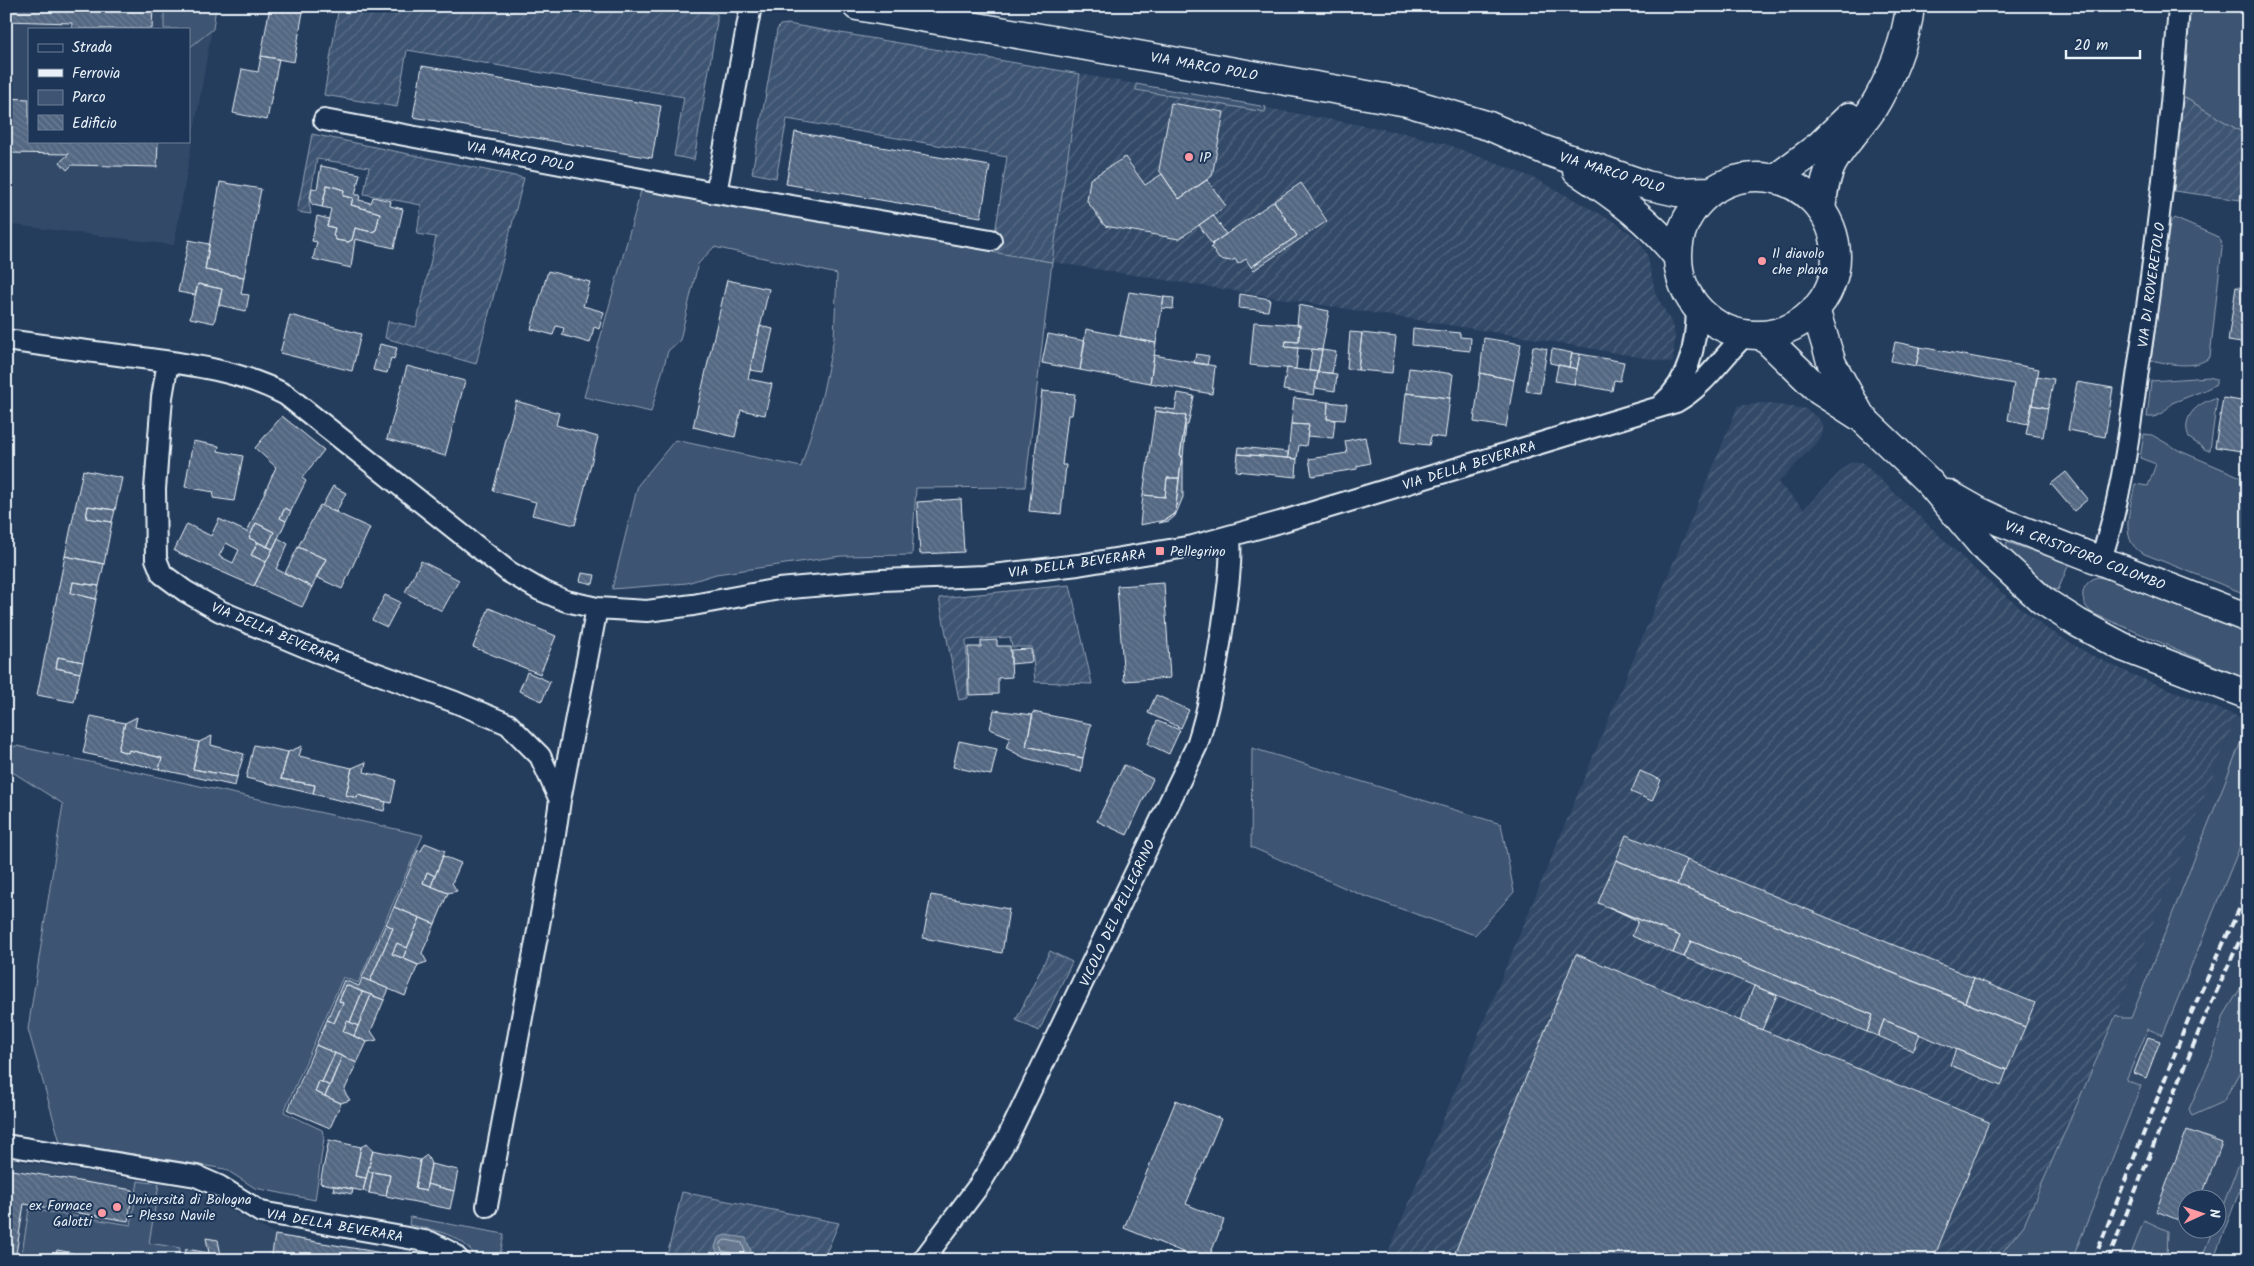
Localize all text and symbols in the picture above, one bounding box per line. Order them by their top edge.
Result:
legend [28,28,190,142]
scale bar [2066,28,2140,60]
text: 20 m [2074,34,2108,58]
text: Strada [72,36,112,60]
street label: VIA MARCO POLO [1148,47,1260,87]
text: Ferrovia [72,62,120,86]
text: Parco [72,86,106,110]
text: Edificio [72,112,117,136]
street label: VIA MARCO POLO [464,136,576,178]
place label: IP [1199,147,1211,169]
street label: VIA MARCO POLO [1557,147,1667,199]
marker: IP [1183,151,1195,163]
street label: VIA DI ROVERETOLO [2132,221,2172,349]
place label: Il diavolo che plana [1772,243,1828,281]
marker: Il diavolo che plana [1756,255,1768,267]
street label: VIA DELLA BEVERARA [1400,435,1539,497]
street label: VIA CRISTOFORO COLOMBO [2001,515,2168,597]
place label: Pellegrino [1170,541,1225,563]
street label: VIA DELLA BEVERARA [1007,543,1147,585]
marker: Pellegrino [1154,545,1166,557]
street label: VIA DELLA BEVERARA [207,597,344,671]
street label: VICOLO DEL PELLEGRINO [1074,836,1162,990]
north arrow [2176,1188,2226,1238]
place label: Università di Bologna - Plesso Navile [127,1189,252,1227]
place label: ex Fornace Galotti [29,1195,93,1233]
marker: Università di Bologna - Plesso Navile [111,1201,123,1213]
street label: VIA DELLA BEVERARA [265,1203,405,1249]
marker: ex Fornace Galotti [96,1207,108,1219]
text: N [2203,1208,2225,1219]

